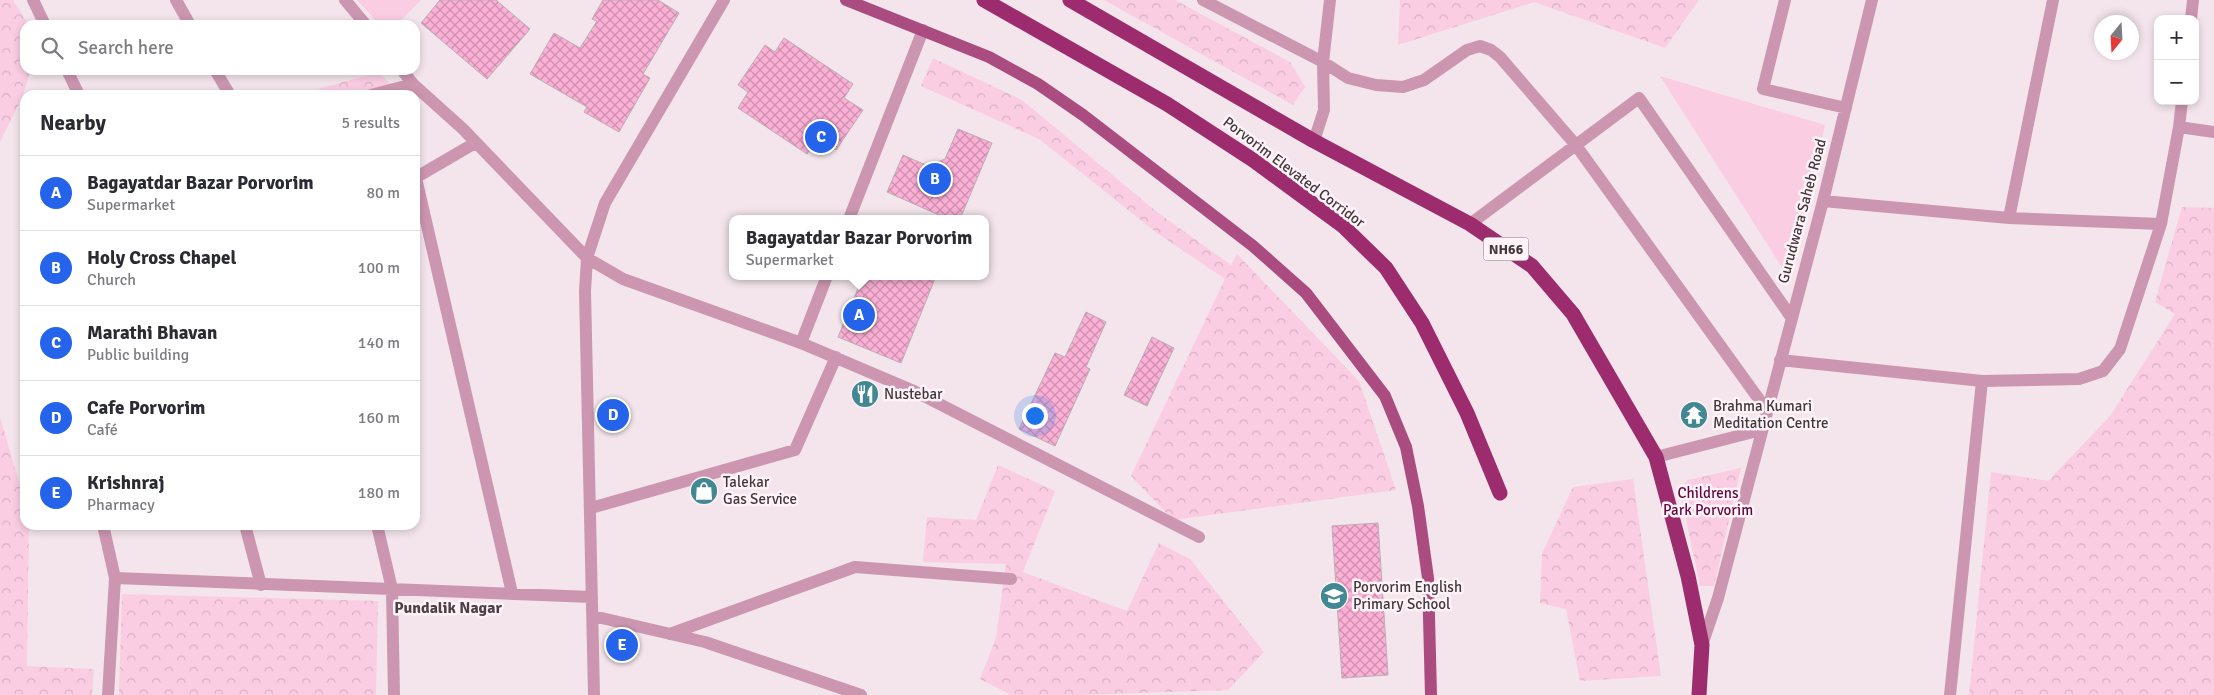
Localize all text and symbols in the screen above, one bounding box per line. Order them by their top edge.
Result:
north arrow [2094,15,2139,60]
map controls [2154,15,2199,105]
button: + [2154,15,2199,60]
search box [20,20,420,75]
icon: search [38,34,66,62]
text: Search here [78,36,174,60]
button: − [2154,60,2199,105]
text: Nearby [40,110,106,136]
text: 5 results [341,113,400,133]
street label: Porvorim Elevated Corridor [1220,113,1369,232]
pin: C [805,118,837,156]
street label: Gurudwara Saheb Road [1774,137,1830,285]
pin: B [919,160,951,198]
text: Bagayatdar Bazar Porvorim [87,171,314,195]
text: A [51,183,61,203]
text: 80 m [366,183,400,203]
text: Supermarket [87,195,175,215]
popup [729,215,989,280]
text: Bagayatdar Bazar Porvorim [746,226,972,250]
road number: NH66 [1484,238,1528,260]
text: Holy Cross Chapel [87,246,236,270]
text: Supermarket [746,250,834,270]
text: B [51,258,61,278]
text: 100 m [358,258,400,278]
text: Church [87,270,136,290]
pin: A [843,296,875,334]
text: Marathi Bhavan [87,321,217,345]
text: C [51,333,61,353]
text: 140 m [358,333,400,353]
text: Public building [87,345,189,365]
restaurant icon: Nustebar [850,379,880,409]
place label: Nustebar [884,385,943,403]
text: Cafe Porvorim [87,396,205,420]
pin: D [597,396,629,434]
place label: Brahma Kumari Meditation Centre [1713,397,1829,432]
temple icon: Brahma Kumari Meditation Centre [1679,400,1709,430]
your location [1022,403,1048,429]
text: D [51,408,61,428]
text: 160 m [358,408,400,428]
text: Café [87,420,118,440]
text: Krishnraj [87,471,164,495]
place label: Talekar Gas Service [723,473,797,508]
shop icon: Talekar Gas Service [689,476,719,506]
text: E [51,483,61,503]
text: 180 m [358,483,400,503]
park label: Childrens Park Porvorim [1663,484,1753,519]
text: Pharmacy [87,495,155,515]
place label: Porvorim English Primary School [1353,578,1462,613]
school or university icon: Porvorim English Primary School [1319,581,1349,611]
district label: Pundalik Nagar [394,598,502,618]
pin: E [606,626,638,664]

